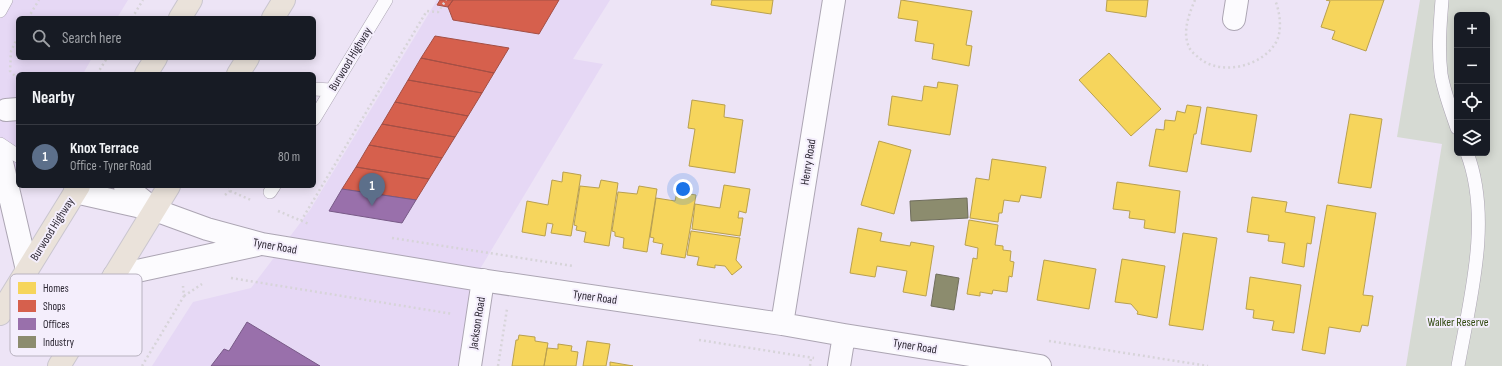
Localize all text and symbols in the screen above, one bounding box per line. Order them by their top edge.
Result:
map controls [1454,12,1490,156]
button: + [1454,12,1490,48]
search box [16,16,316,60]
street label: Burwood Highway [326,24,375,94]
icon: search [30,27,52,49]
text: Search here [62,29,122,48]
button: − [1454,48,1490,84]
button: locate [1454,84,1490,120]
text: Nearby [32,88,75,108]
button: layers [1454,120,1490,156]
street label: Henry Road [797,138,820,186]
text: Knox Terrace [70,139,139,158]
text: 1 [42,149,48,165]
text: 80 m [278,149,300,165]
text: Office · Tyner Road [70,158,151,174]
pin: 1 [359,173,385,206]
your location [673,179,693,199]
street label: Burwood Highway [27,195,78,264]
street label: Tyner Road [252,235,298,258]
legend [10,274,142,356]
text: Homes [43,282,69,295]
street label: Tyner Road [572,287,618,308]
street label: Jackson Road [466,296,489,351]
text: Shops [43,300,66,313]
park label: Walker Reserve [1427,315,1489,330]
text: Offices [43,318,70,331]
text: Industry [43,336,75,349]
street label: Tyner Road [892,336,938,357]

